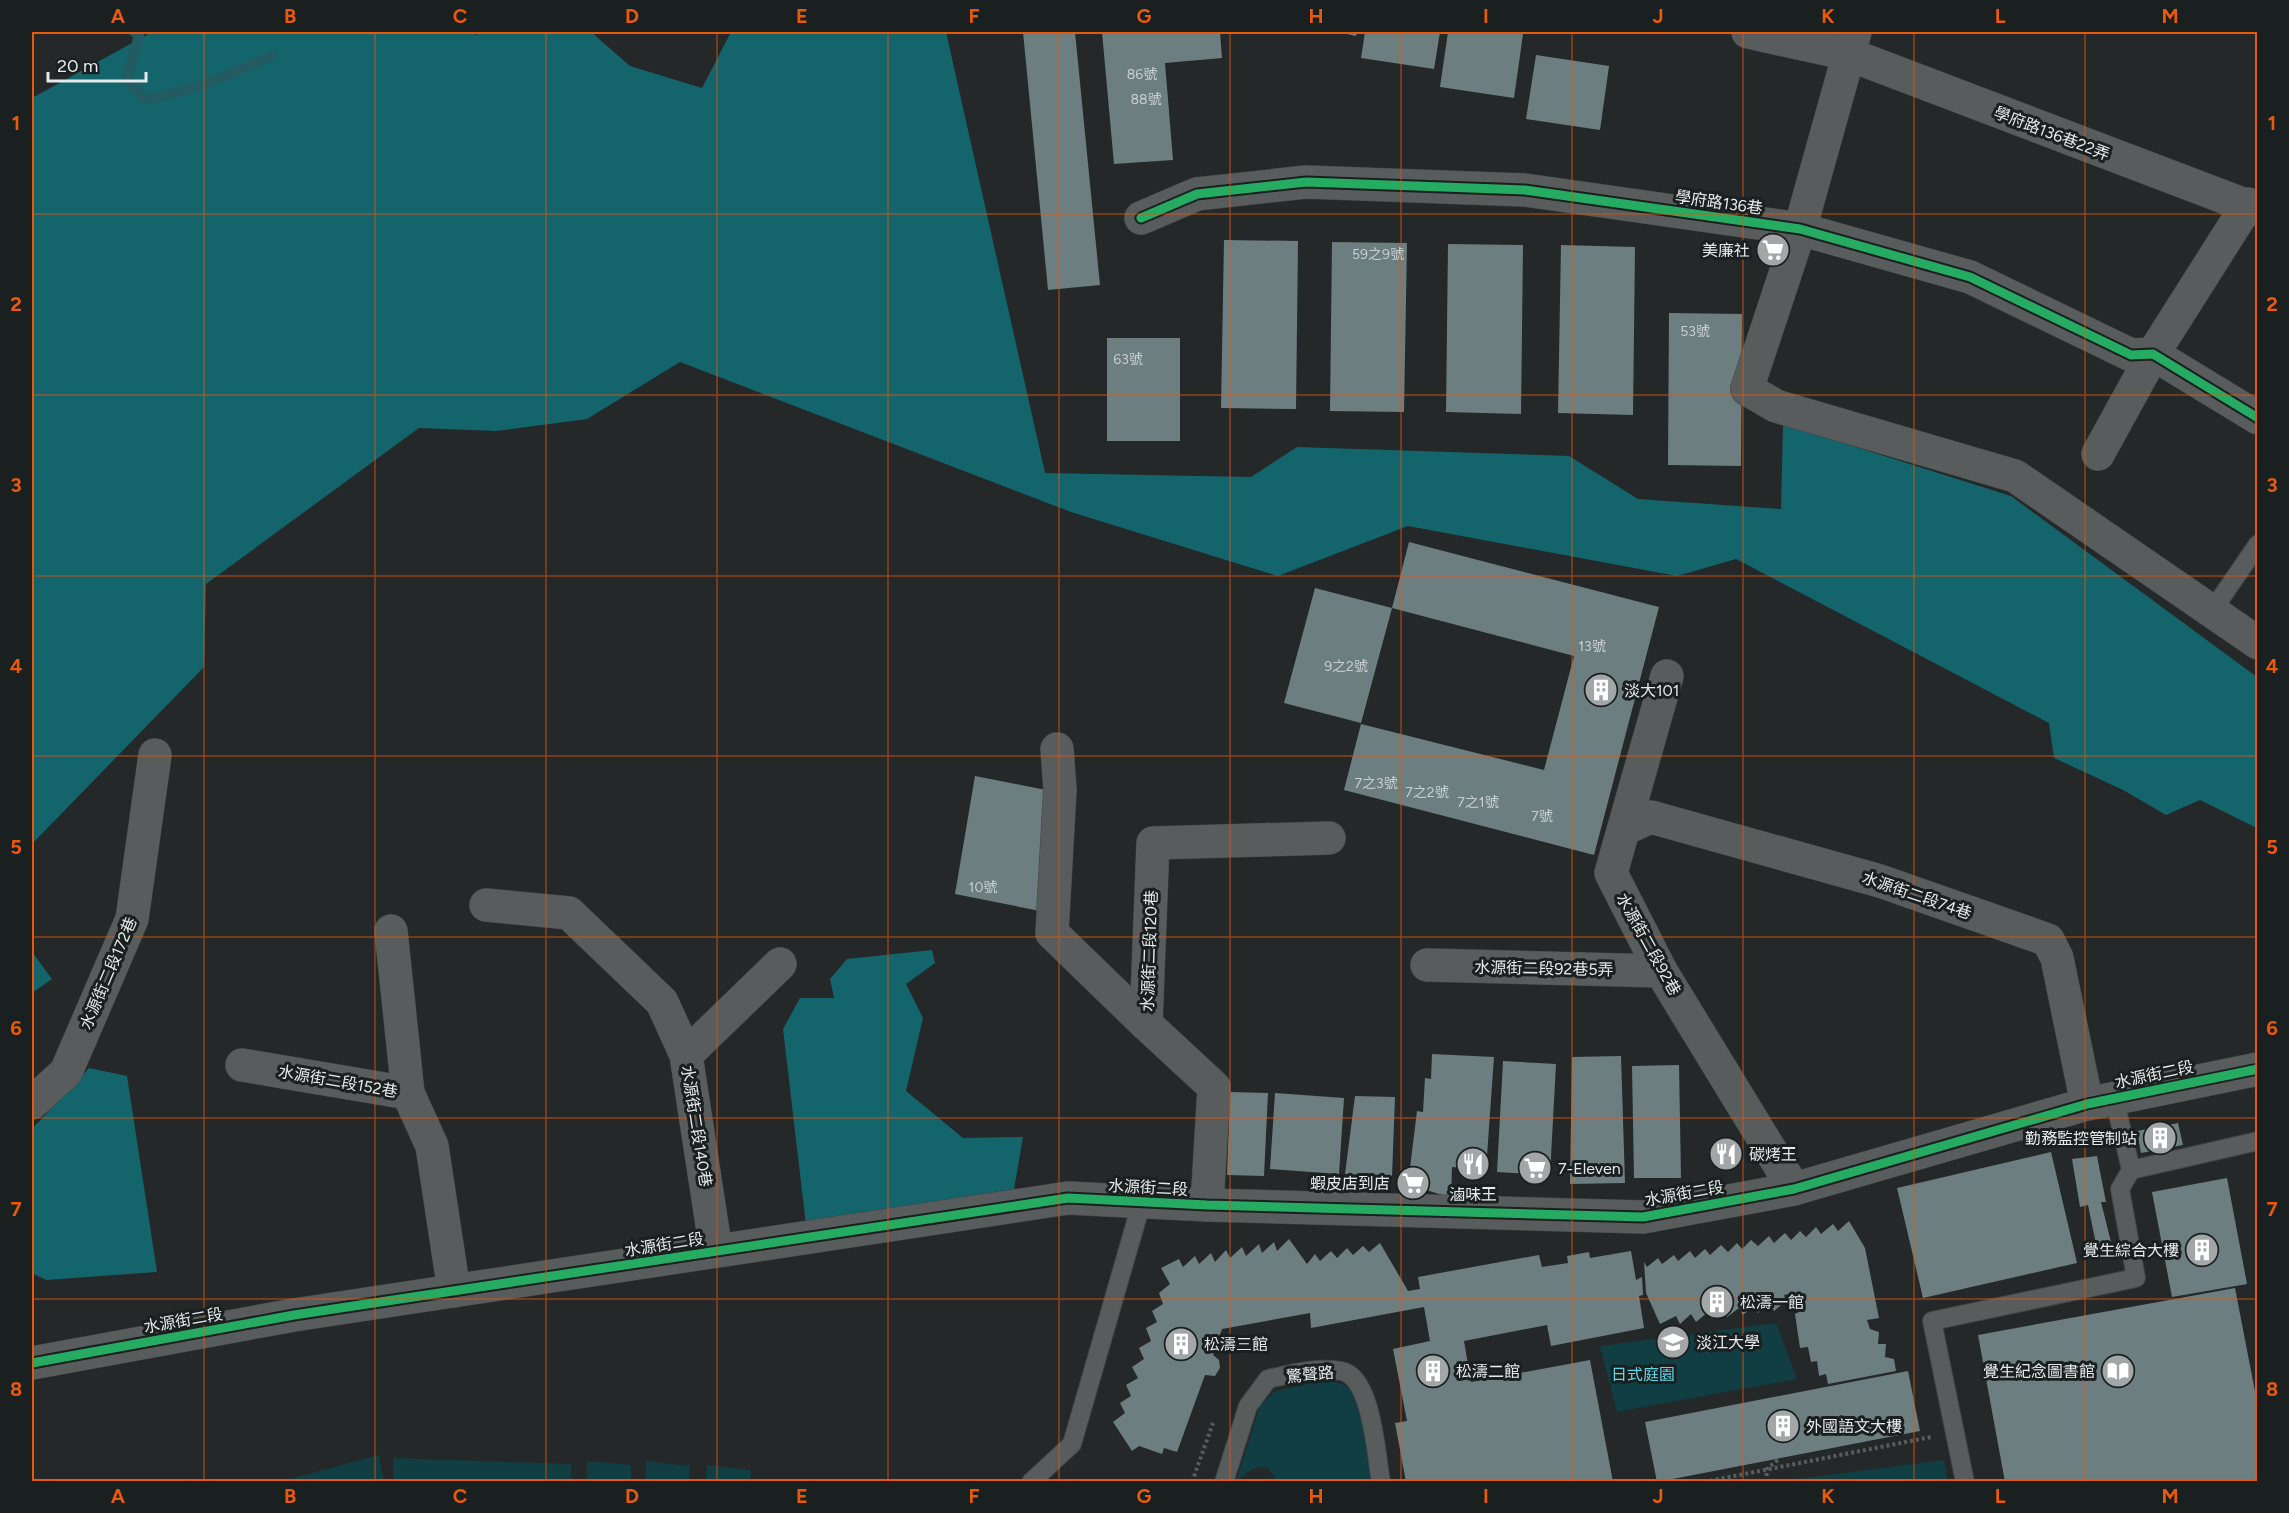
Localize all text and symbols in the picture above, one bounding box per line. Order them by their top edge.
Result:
text: A [111,4,126,28]
text: B [284,4,296,28]
text: C [453,4,467,28]
text: D [625,4,639,28]
text: E [796,4,808,28]
text: F [968,4,980,28]
text: G [1137,4,1152,28]
text: H [1309,4,1324,28]
text: I [1483,4,1489,28]
text: J [1652,4,1664,28]
text: K [1821,4,1835,28]
text: L [1995,4,2006,28]
text: M [2161,4,2179,28]
scale bar [48,45,146,83]
text: 20 m [57,55,98,77]
house number: 86號 [1127,66,1157,83]
house number: 88號 [1130,91,1162,108]
street label: 學府路136巷22弄 [1991,103,2112,164]
text: 1 [12,111,20,135]
text: 1 [2268,111,2276,135]
street label: 學府路136巷 [1674,187,1764,218]
supermarket icon: 美廉社 [1755,232,1791,268]
place label: 美廉社 [1702,241,1750,260]
house number: 59之9號 [1352,246,1404,263]
text: 2 [10,292,22,316]
text: 2 [2266,292,2278,316]
house number: 53號 [1680,323,1710,340]
house number: 63號 [1113,351,1143,368]
text: 3 [10,473,22,497]
text: 3 [2266,473,2278,497]
house number: 13號 [1578,638,1606,655]
text: 4 [10,654,23,678]
text: 4 [2266,654,2279,678]
house number: 9之2號 [1324,658,1368,675]
building icon: 淡大101 [1583,672,1619,708]
place label: 淡大101 [1624,681,1679,700]
house number: 7之3號 [1354,775,1398,792]
house number: 7之2號 [1405,784,1449,801]
house number: 7之1號 [1457,794,1499,811]
house number: 7號 [1531,808,1553,825]
text: 5 [10,835,22,859]
text: 5 [2266,835,2278,859]
street label: 水源街二段74巷 [1860,868,1974,923]
house number: 10號 [969,879,997,896]
street label: 水源街二段120巷 [1138,890,1161,1012]
street label: 水源街二段92巷 [1613,890,1685,999]
street label: 水源街二段172巷 [76,914,141,1032]
street label: 水源街二段92巷5弄 [1474,958,1614,979]
text: 6 [10,1016,22,1040]
text: 6 [2266,1016,2278,1040]
street label: 水源街二段 [2113,1057,2195,1092]
street label: 水源街二段152巷 [277,1062,399,1101]
street label: 水源街二段140巷 [678,1064,715,1188]
building icon: 勤務監控管制站 [2142,1120,2178,1156]
place label: 勤務監控管制站 [2025,1129,2137,1148]
restaurant icon: 碳烤王 [1708,1136,1744,1172]
place label: 碳烤王 [1749,1145,1797,1164]
restaurant icon: 滷味王 [1455,1146,1491,1182]
supermarket icon: 7-Eleven [1517,1150,1553,1186]
place label: 7-Eleven [1558,1159,1621,1178]
supermarket icon: 蝦皮店到店 [1395,1165,1431,1201]
place label: 蝦皮店到店 [1310,1174,1390,1193]
street label: 水源街二段 [1108,1176,1188,1199]
street label: 水源街二段 [1643,1177,1725,1210]
place label: 滷味王 [1449,1185,1497,1204]
text: 7 [10,1197,22,1221]
text: 7 [2266,1197,2278,1221]
street label: 水源街二段 [623,1229,705,1260]
building icon: 覺生綜合大樓 [2184,1232,2220,1268]
place label: 覺生綜合大樓 [2083,1241,2179,1260]
building icon: 松濤一館 [1699,1284,1735,1320]
place label: 松濤一館 [1740,1293,1804,1312]
street label: 水源街二段 [142,1304,224,1337]
school or university icon: 淡江大學 [1655,1324,1691,1360]
building icon: 松濤三館 [1163,1326,1199,1362]
place label: 淡江大學 [1696,1333,1760,1352]
place label: 松濤三館 [1204,1335,1268,1354]
building icon: 松濤二館 [1415,1353,1451,1389]
library icon: 覺生紀念圖書館 [2100,1353,2136,1389]
place label: 松濤二館 [1456,1362,1520,1381]
place label: 覺生紀念圖書館 [1983,1362,2095,1381]
street label: 驚聲路 [1285,1363,1335,1386]
park label: 日式庭園 [1611,1365,1675,1384]
text: 8 [10,1377,22,1401]
text: 8 [2266,1377,2278,1401]
building icon: 外國語文大樓 [1765,1408,1801,1444]
place label: 外國語文大樓 [1806,1417,1902,1436]
text: A [111,1484,126,1508]
text: B [284,1484,296,1508]
text: C [453,1484,467,1508]
text: D [625,1484,639,1508]
text: E [796,1484,808,1508]
text: F [968,1484,980,1508]
text: G [1137,1484,1152,1508]
text: H [1309,1484,1324,1508]
text: I [1483,1484,1489,1508]
text: J [1652,1484,1664,1508]
text: K [1821,1484,1835,1508]
text: L [1995,1484,2006,1508]
text: M [2161,1484,2179,1508]

